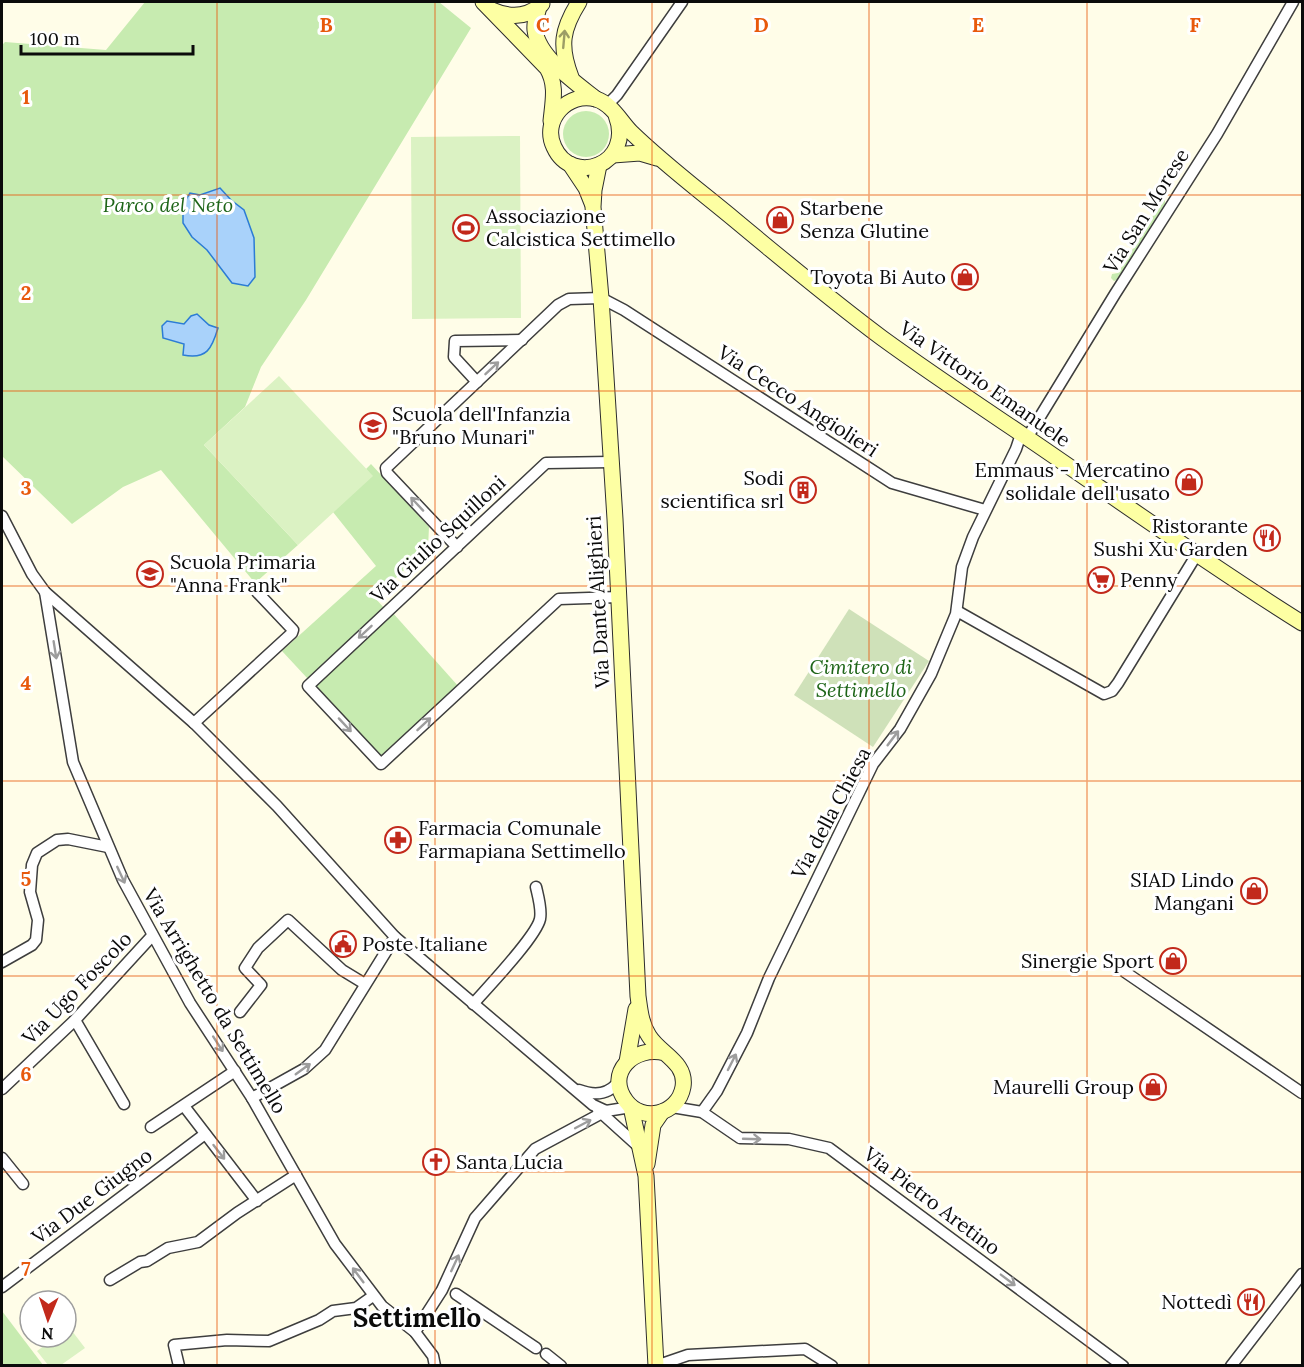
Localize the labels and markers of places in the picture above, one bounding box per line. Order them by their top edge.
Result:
place label: Starbene Senza Glutine [800,195,929,243]
place label: Associazione Calcistica Settimello [485,203,675,251]
shop icon: Starbene Senza Glutine [765,205,795,235]
sports icon: Associazione Calcistica Settimello [451,213,481,243]
shop icon: Toyota Bi Auto [950,262,980,292]
place label: Toyota Bi Auto [810,264,946,289]
place label: Scuola dell'Infanzia "Bruno Munari" [392,401,571,449]
school or university icon: Scuola dell'Infanzia "Bruno Munari" [358,411,388,441]
place label: Emmaus - Mercatino solidale dell'usato [975,457,1170,505]
place label: Sodi scientifica srl [660,465,784,513]
shop icon: Emmaus - Mercatino solidale dell'usato [1174,467,1204,497]
building icon: Sodi scientifica srl [788,475,818,505]
place label: Ristorante Sushi Xu Garden [1094,513,1248,561]
restaurant icon: Ristorante Sushi Xu Garden [1252,523,1282,553]
place label: Scuola Primaria "Anna Frank" [170,549,316,597]
school or university icon: Scuola Primaria "Anna Frank" [135,559,165,589]
supermarket icon: Penny [1086,565,1116,595]
place label: Penny [1120,567,1178,592]
place label: Farmacia Comunale Farmapiana Settimello [418,815,626,863]
pharmacy icon: Farmacia Comunale Farmapiana Settimello [383,825,413,855]
place label: SIAD Lindo Mangani [1130,867,1234,915]
shop icon: SIAD Lindo Mangani [1239,876,1269,906]
public building icon: Poste Italiane [328,929,358,959]
place label: Poste Italiane [362,931,488,956]
shop icon: Sinergie Sport [1158,946,1188,976]
place label: Sinergie Sport [1021,948,1154,973]
shop icon: Maurelli Group [1138,1072,1168,1102]
place label: Maurelli Group [993,1074,1134,1099]
church icon: Santa Lucia [421,1147,451,1177]
place label: Santa Lucia [456,1149,563,1174]
restaurant icon: Nottedì [1236,1287,1266,1317]
place label: Nottedì [1161,1289,1232,1314]

